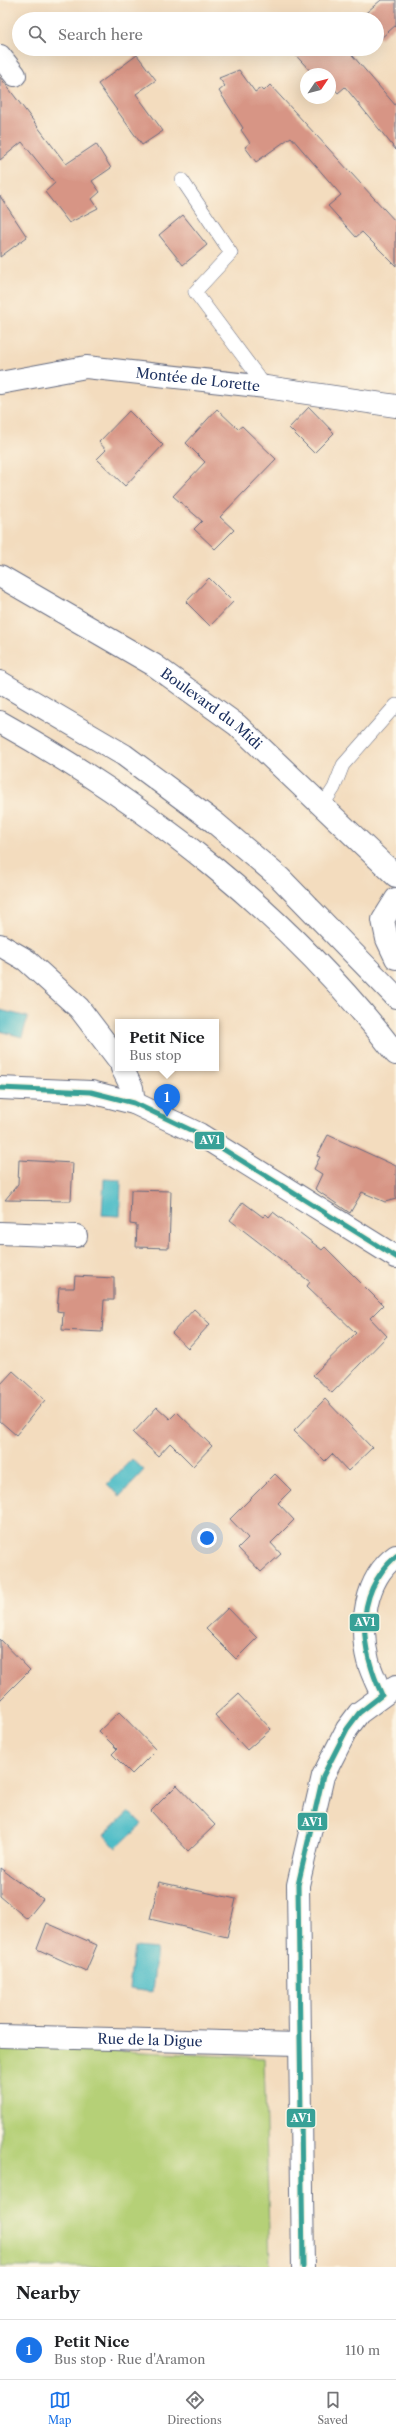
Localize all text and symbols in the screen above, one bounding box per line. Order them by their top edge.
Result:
search box [12,12,384,56]
icon: search [26,23,48,45]
text: Search here [58,25,143,44]
north arrow [300,68,336,104]
street label: Montée de Lorette [135,364,261,395]
street label: Boulevard du Midi [157,664,266,753]
popup [115,1019,219,1071]
text: Petit Nice [129,1028,205,1047]
text: Bus stop [129,1047,182,1063]
pin: 1 [154,1084,180,1117]
line badge: AV1 [194,1131,225,1150]
text: AV1 [198,1133,221,1147]
your location [197,1528,217,1548]
line badge: AV1 [349,1613,380,1632]
text: AV1 [353,1615,376,1629]
line badge: AV1 [297,1812,328,1831]
text: AV1 [300,1815,323,1829]
street label: Rue de la Digue [97,2030,203,2050]
line badge: AV1 [286,2108,316,2128]
text: AV1 [289,2111,312,2125]
text: Nearby [16,2283,80,2303]
text: Petit Nice [54,2332,130,2351]
text: 1 [26,2342,32,2358]
text: 110 m [345,2342,380,2358]
text: Bus stop · Rue d'Aramon [54,2351,205,2367]
tab: Map [48,2389,72,2427]
tab: Directions [167,2389,222,2427]
tab: Saved [318,2389,348,2427]

